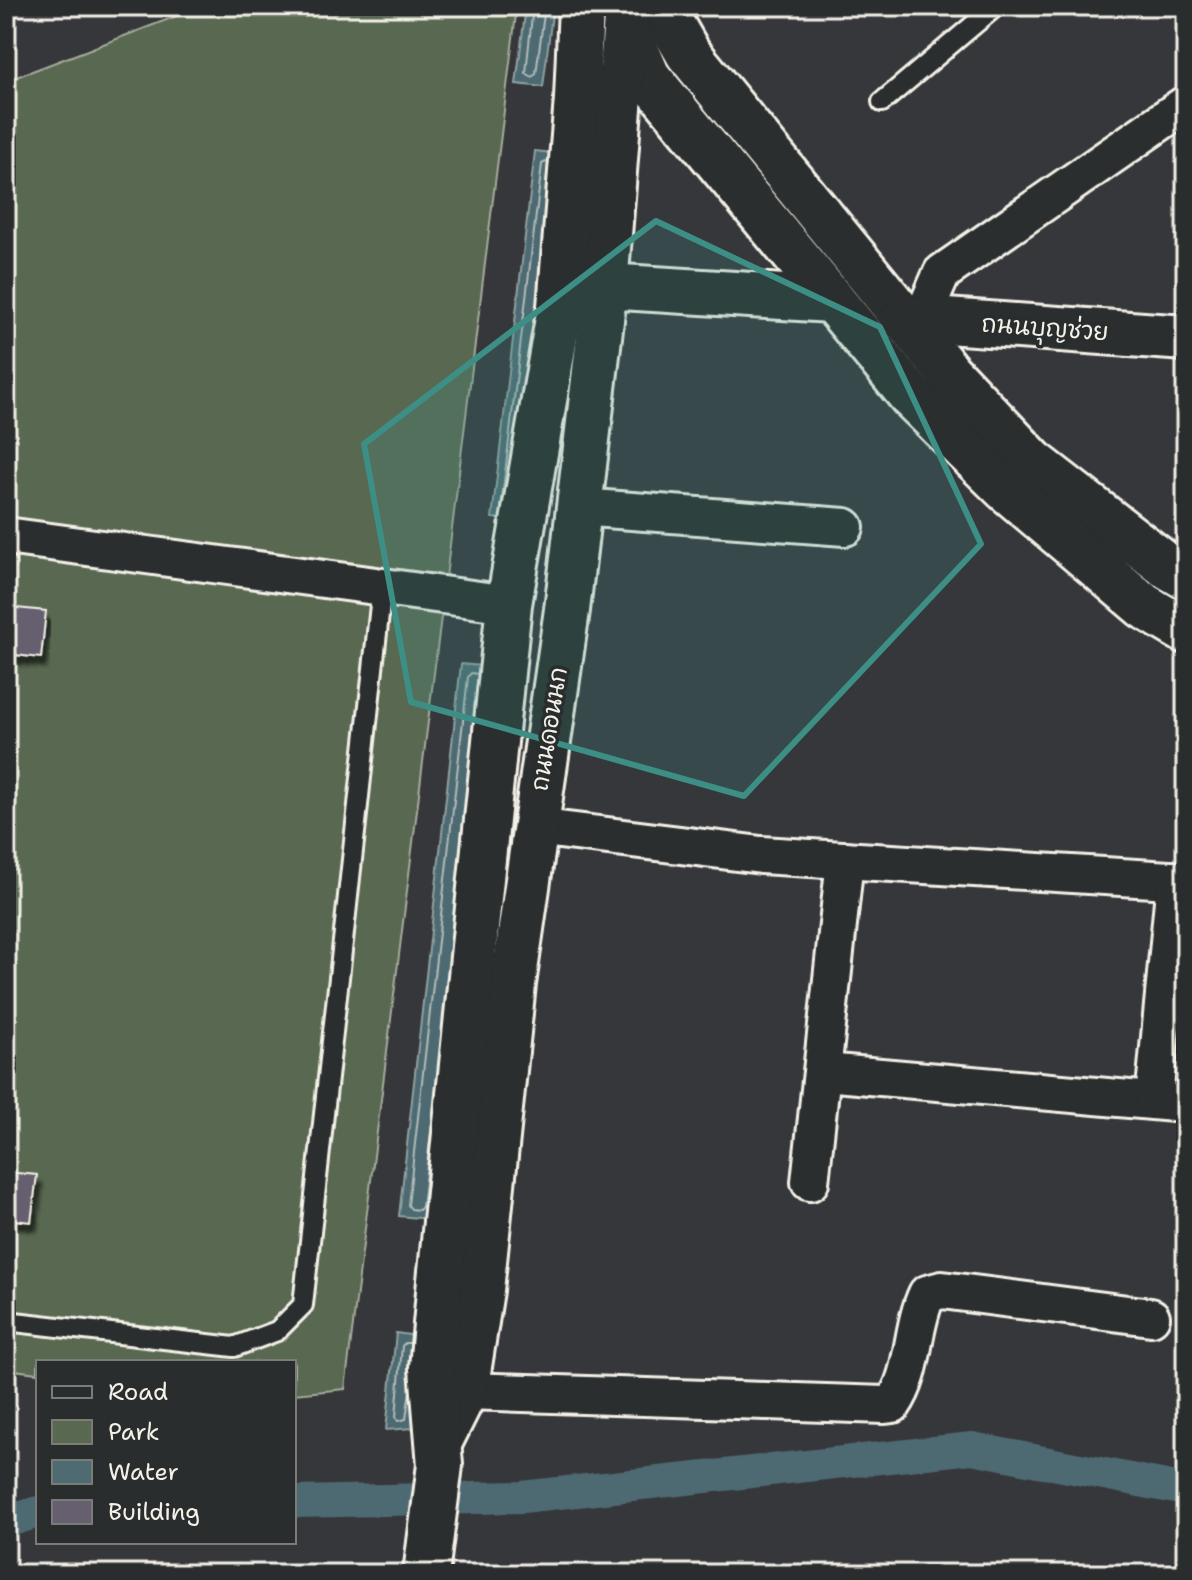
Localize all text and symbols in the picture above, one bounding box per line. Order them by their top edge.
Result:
street label: ถนนบุญช่วย [980,308,1110,350]
street label: ถนนดอนนก [523,665,575,793]
legend [36,1360,296,1544]
text: Road [108,1376,168,1408]
text: Park [108,1416,160,1448]
text: Water [108,1456,179,1488]
text: Building [108,1496,200,1528]

